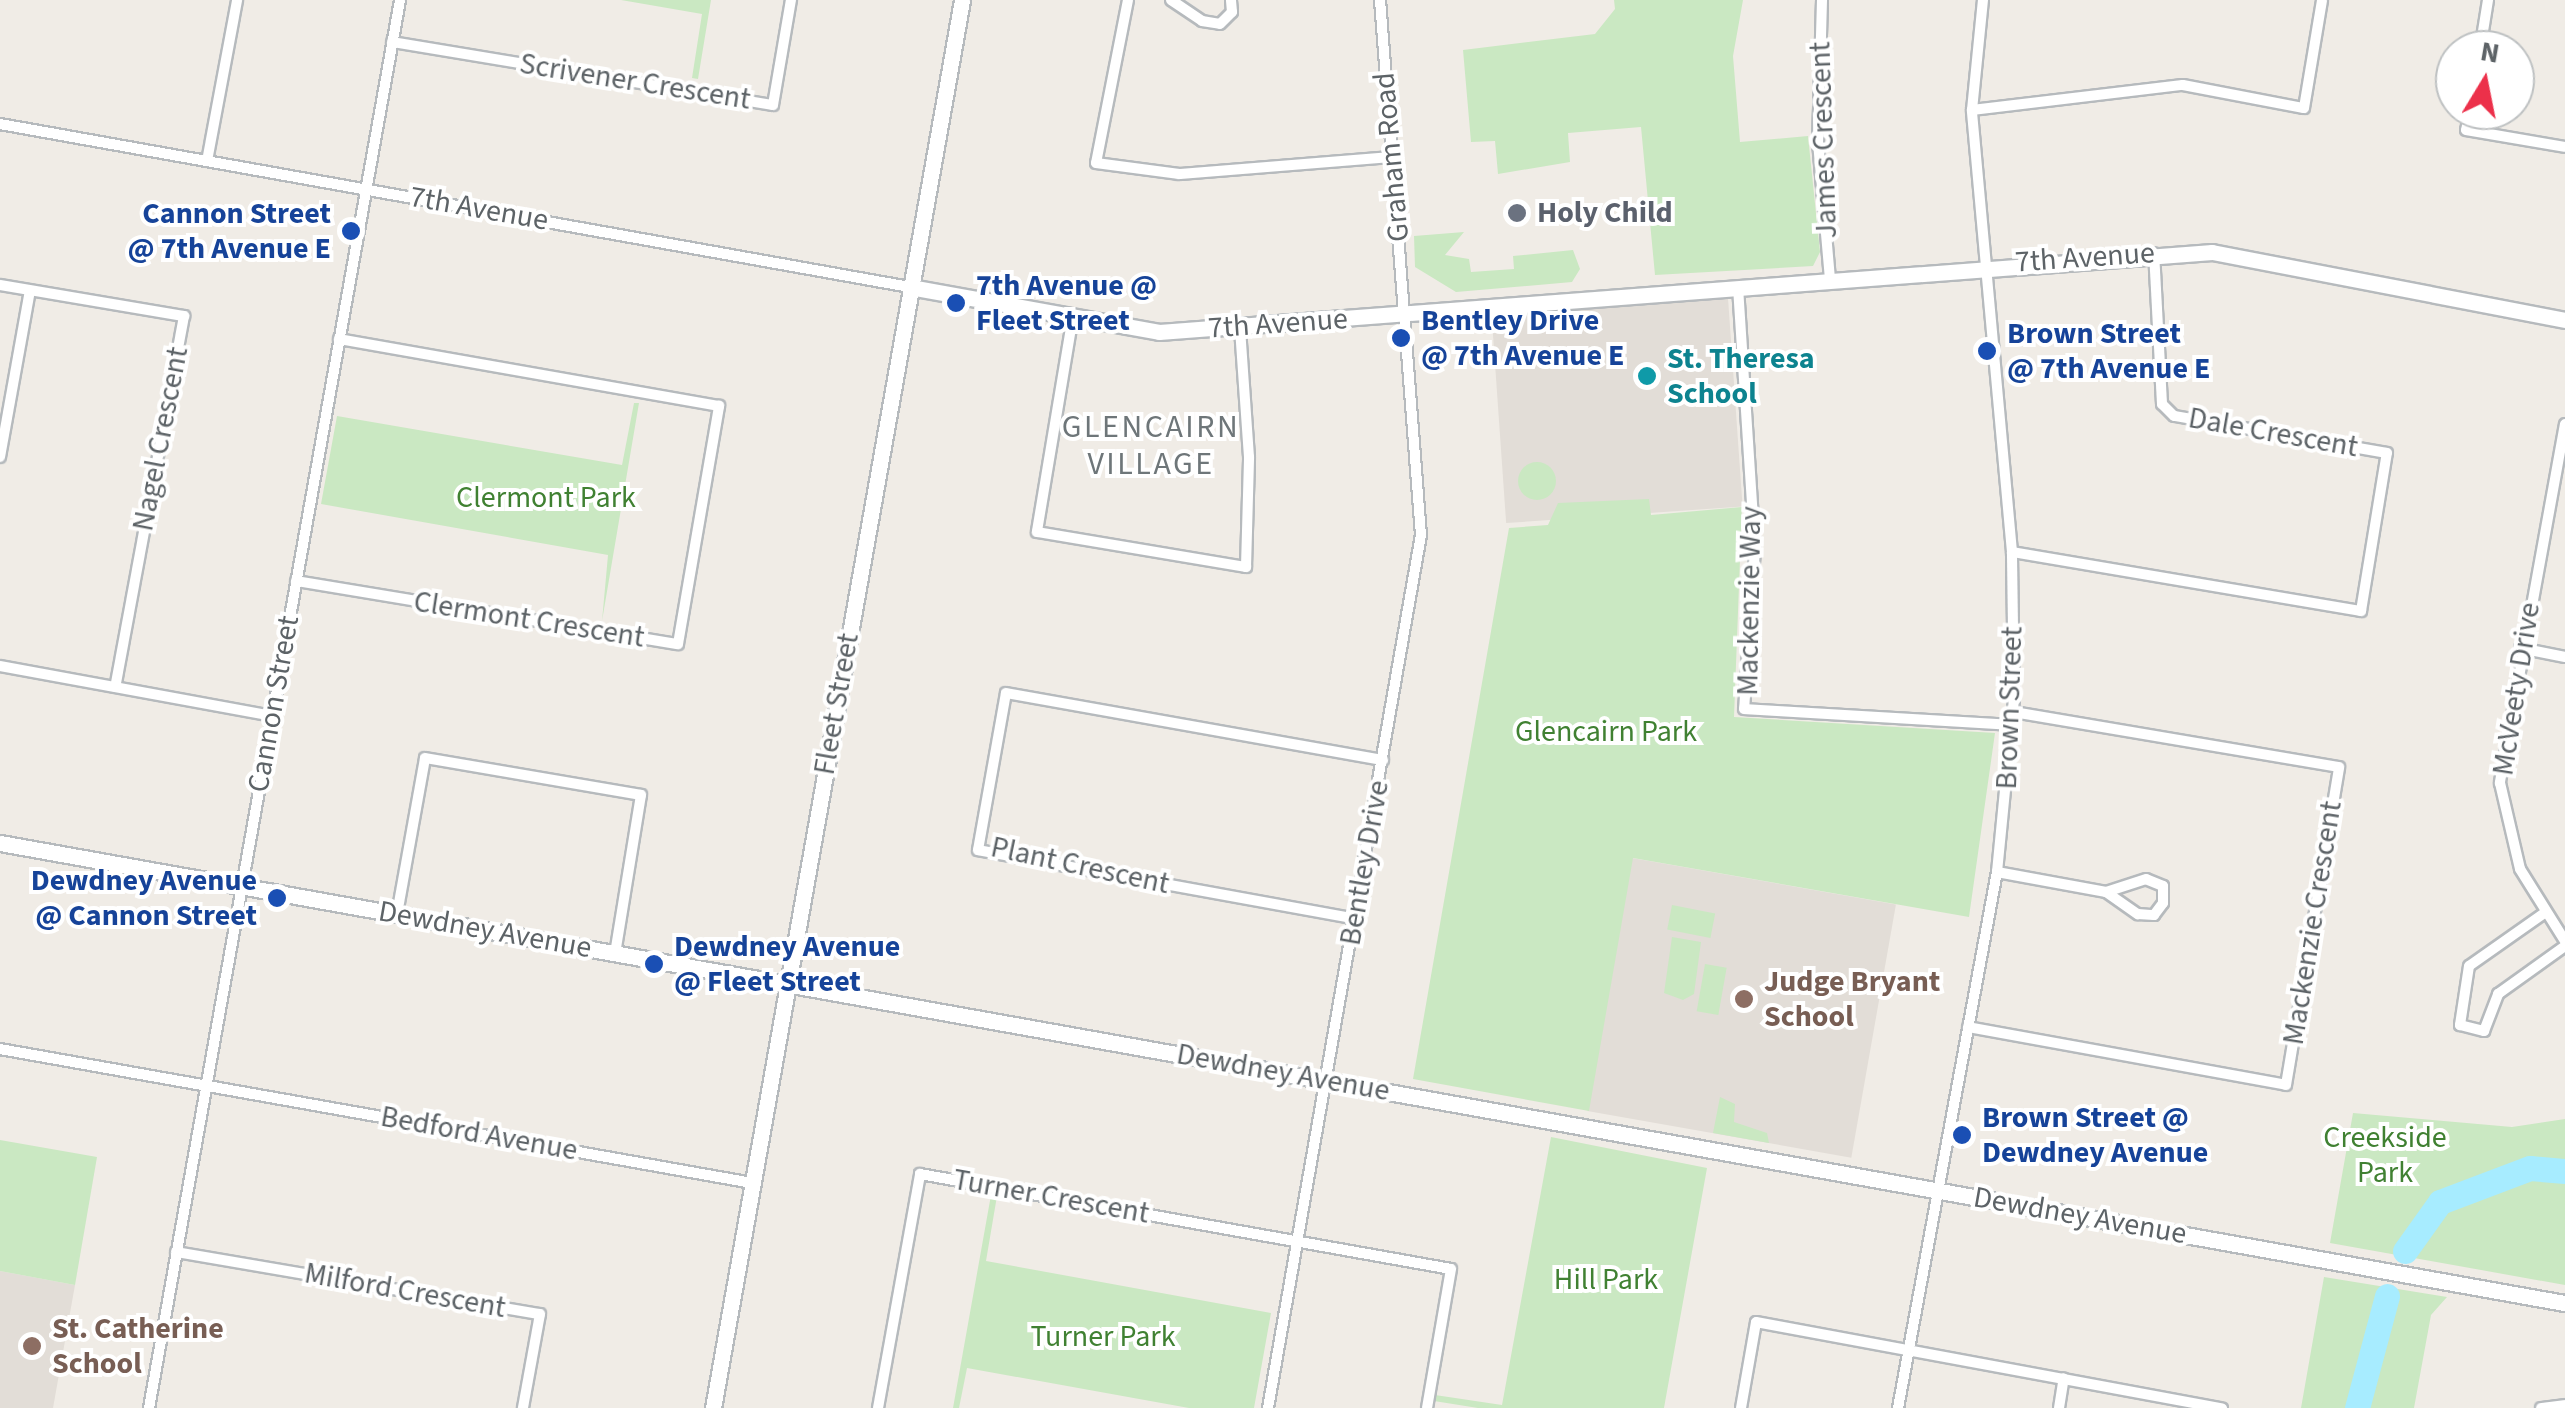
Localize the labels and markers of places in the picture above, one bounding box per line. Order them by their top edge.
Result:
place label: Holy Child [1537,195,1673,231]
place label: Cannon Street @ 7th Avenue E [128,196,331,266]
marker: Holy Child [1506,202,1528,224]
marker: Cannon Street @ 7th Avenue E [340,220,362,242]
place label: 7th Avenue @ Fleet Street [976,268,1157,338]
marker: 7th Avenue @ Fleet Street [945,292,967,314]
place label: Bentley Drive @ 7th Avenue E [1421,303,1624,374]
place label: Brown Street @ 7th Avenue E [2007,316,2210,386]
marker: Bentley Drive @ 7th Avenue E [1390,327,1412,349]
marker: Brown Street @ 7th Avenue E [1976,340,1998,362]
place label: St. Theresa School [1667,341,1815,412]
marker: St. Theresa School [1636,365,1658,387]
place label: Dewdney Avenue @ Cannon Street [31,863,257,934]
marker: Dewdney Avenue @ Cannon Street [266,887,288,909]
place label: Dewdney Avenue @ Fleet Street [674,929,900,1000]
marker: Dewdney Avenue @ Fleet Street [643,953,665,975]
place label: Judge Bryant School [1764,964,1940,1034]
marker: Judge Bryant School [1733,988,1755,1010]
place label: Brown Street @ Dewdney Avenue [1982,1100,2208,1170]
marker: Brown Street @ Dewdney Avenue [1951,1124,1973,1146]
place label: St. Catherine School [52,1311,224,1382]
marker: St. Catherine School [21,1335,43,1357]

